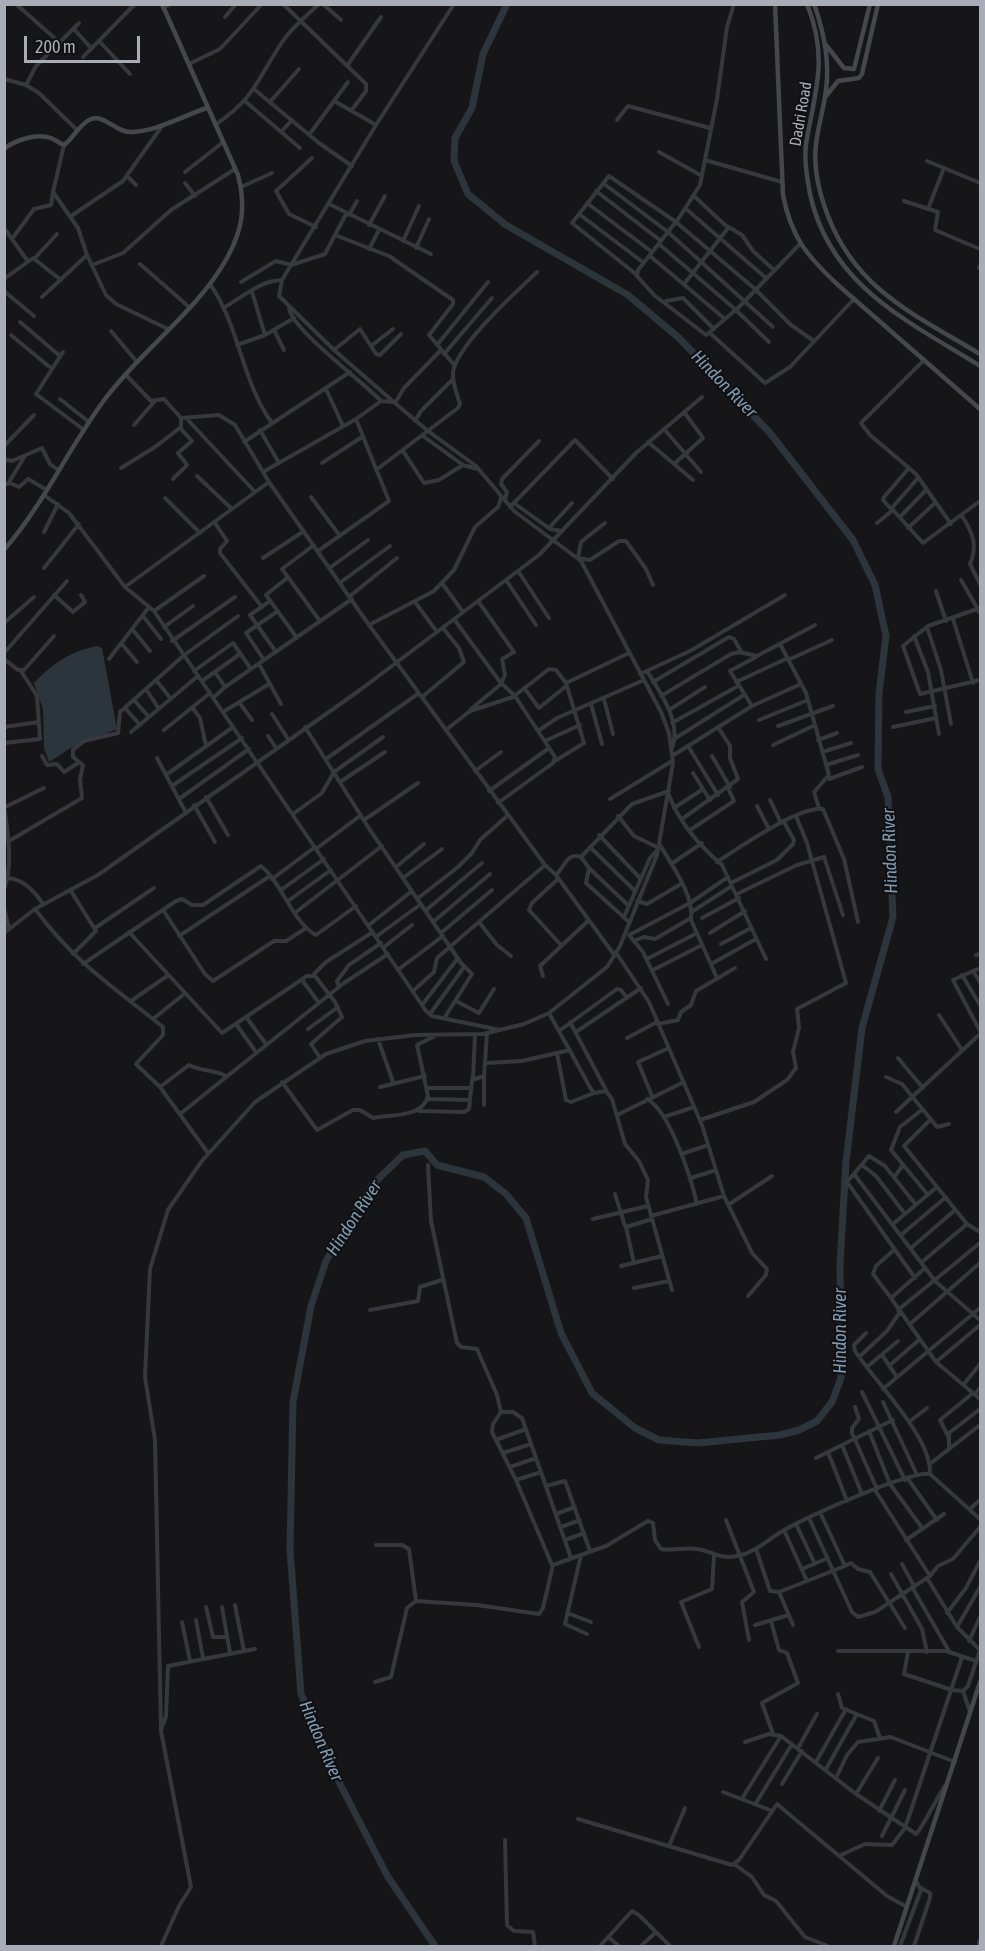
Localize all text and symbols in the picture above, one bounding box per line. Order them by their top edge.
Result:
scale bar [27,24,142,62]
text: 200 m [35,36,76,57]
street label: Dadri Road [786,80,816,148]
water label: Hindon River [687,346,761,422]
water label: Hindon River [878,808,902,894]
water label: Hindon River [322,1176,386,1260]
water label: Hindon River [829,1288,851,1374]
water label: Hindon River [294,1697,348,1785]

